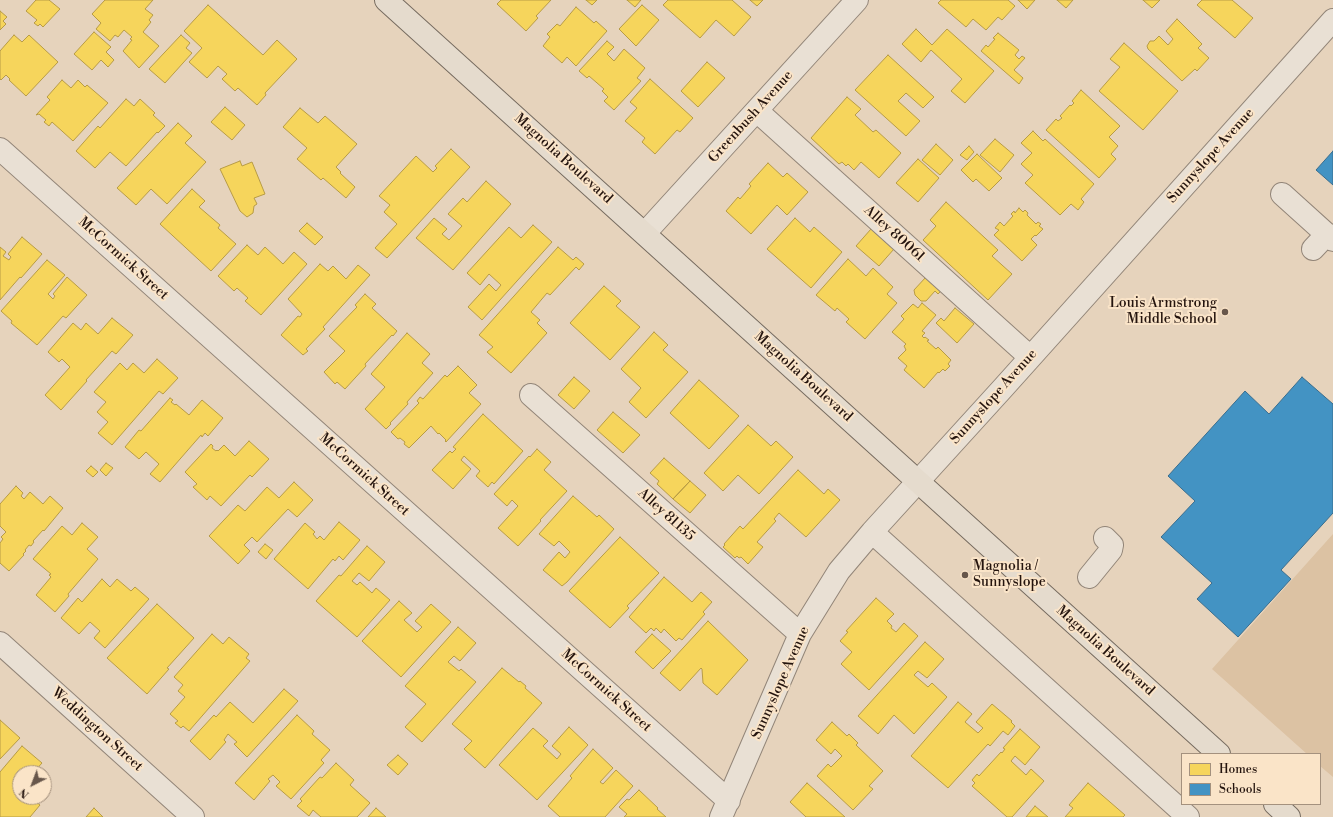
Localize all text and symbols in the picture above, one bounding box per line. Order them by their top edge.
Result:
street label: Greenbush Avenue [705,67,797,167]
street label: Sunnyslope Avenue [1164,105,1258,207]
street label: Magnolia Boulevard [510,110,616,208]
street label: Alley 80061 [860,202,928,266]
street label: McCormick Street [74,214,172,304]
place label: Louis Armstrong Middle School [1110,296,1217,328]
marker: Louis Armstrong Middle School [1220,307,1230,317]
street label: Magnolia Boulevard [750,328,856,426]
street label: Sunnyslope Avenue [947,346,1041,448]
street label: McCormick Street [315,430,413,520]
street label: Alley 81135 [634,485,698,545]
place label: Magnolia / Sunnyslope [973,559,1046,592]
marker: Magnolia / Sunnyslope [960,570,970,580]
street label: Magnolia Boulevard [1052,602,1158,700]
street label: Sunnyslope Avenue [749,624,813,742]
street label: McCormick Street [557,646,655,736]
street label: Weddington Street [48,685,146,775]
legend [1181,753,1321,805]
text: Homes [1219,762,1257,777]
north arrow [12,765,52,805]
text: Schools [1219,782,1261,797]
text: N [17,785,33,801]

